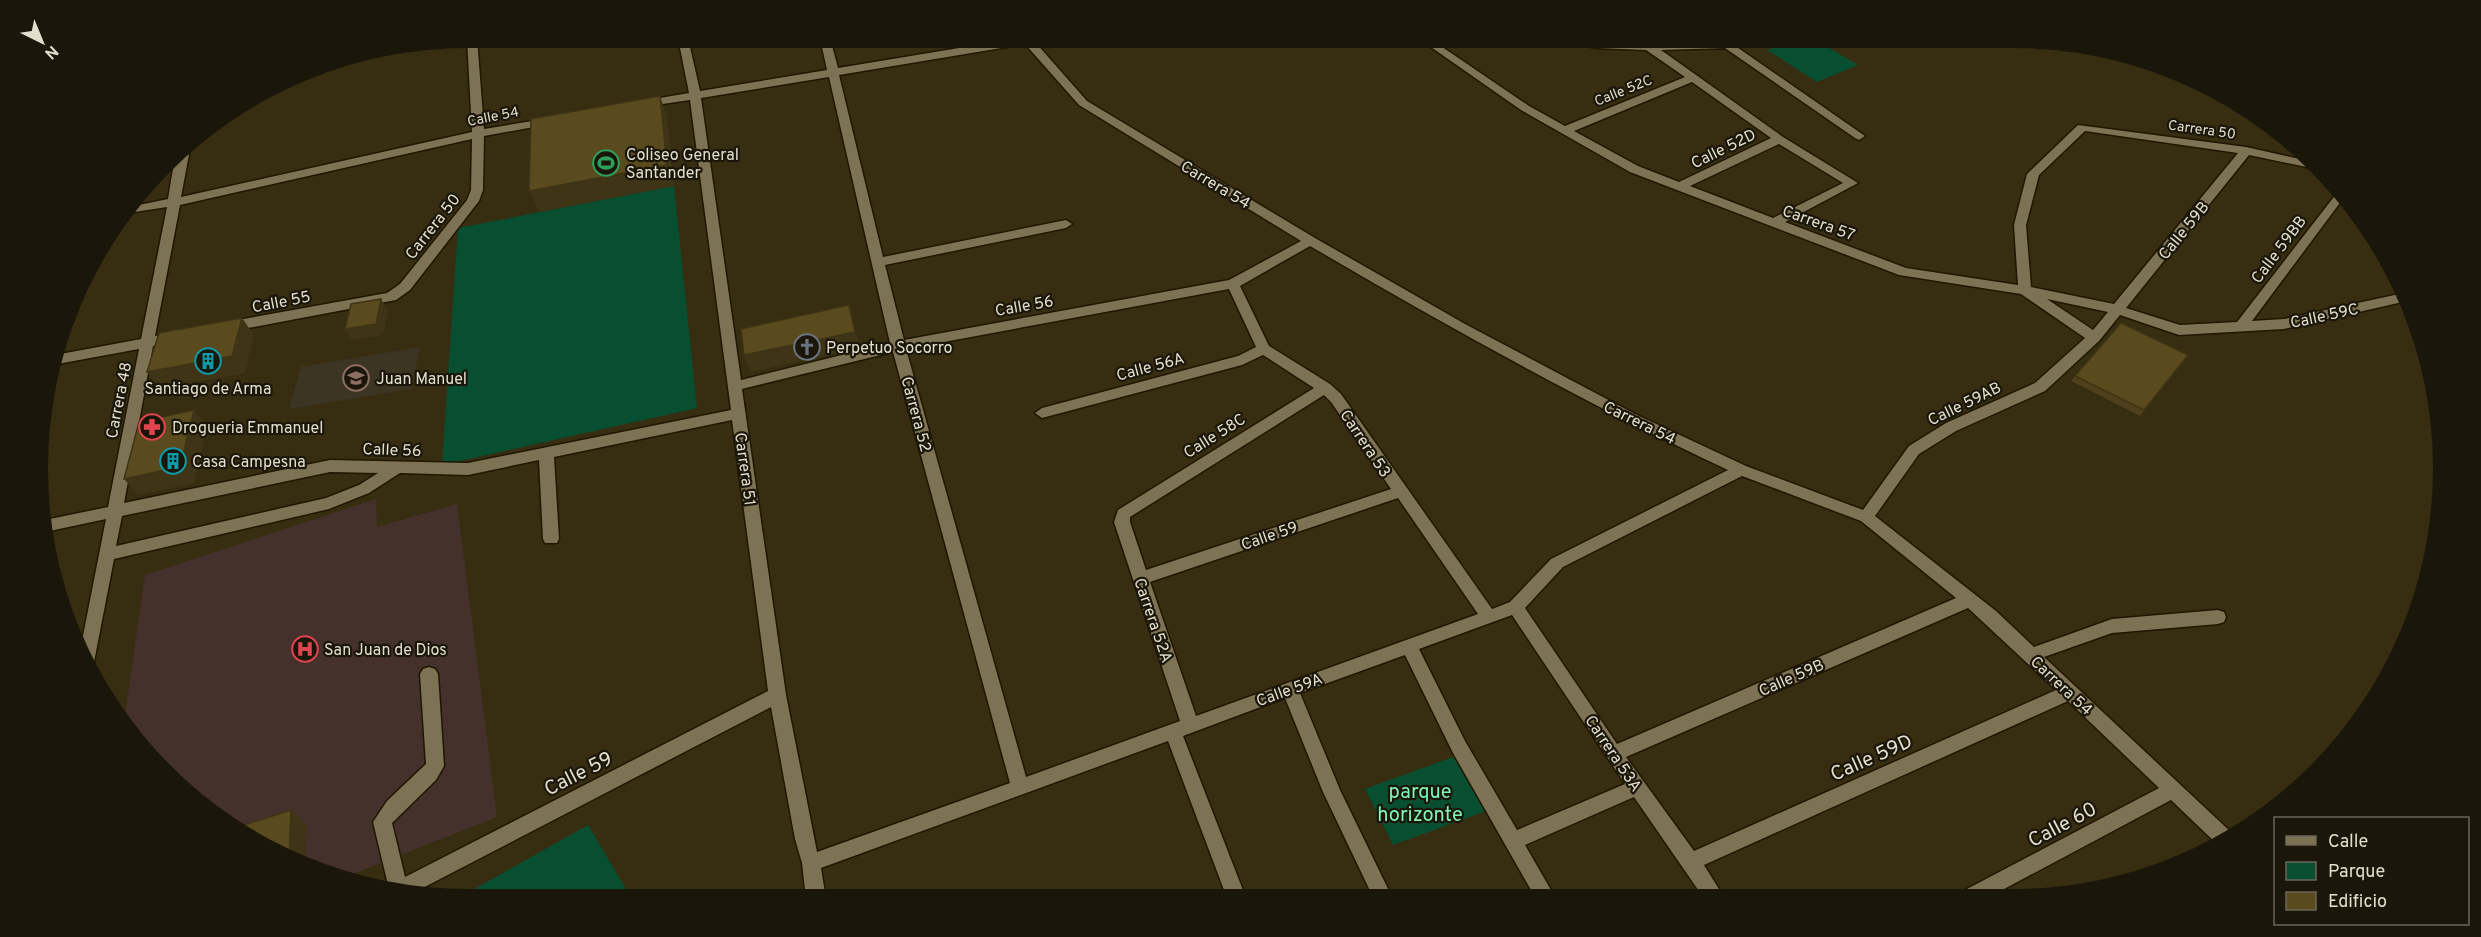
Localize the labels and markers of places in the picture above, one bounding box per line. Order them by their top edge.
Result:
place label: Coliseo General Santander [626,146,739,184]
sports icon: Coliseo General Santander [591,148,621,178]
church icon: Perpetuo Socorro [792,332,822,362]
place label: Perpetuo Socorro [826,339,952,359]
building icon: Santiago de Arma [193,346,223,376]
school or university icon: Juan Manuel [341,363,371,393]
place label: Juan Manuel [376,370,467,390]
place label: Santiago de Arma [145,380,271,400]
pharmacy icon: Drogueria Emmanuel [137,412,167,442]
place label: Drogueria Emmanuel [172,419,323,439]
building icon: Casa Campesna [158,446,188,476]
place label: Casa Campesna [192,453,306,473]
hospital icon: San Juan de Dios [290,634,320,664]
place label: San Juan de Dios [324,641,447,661]

